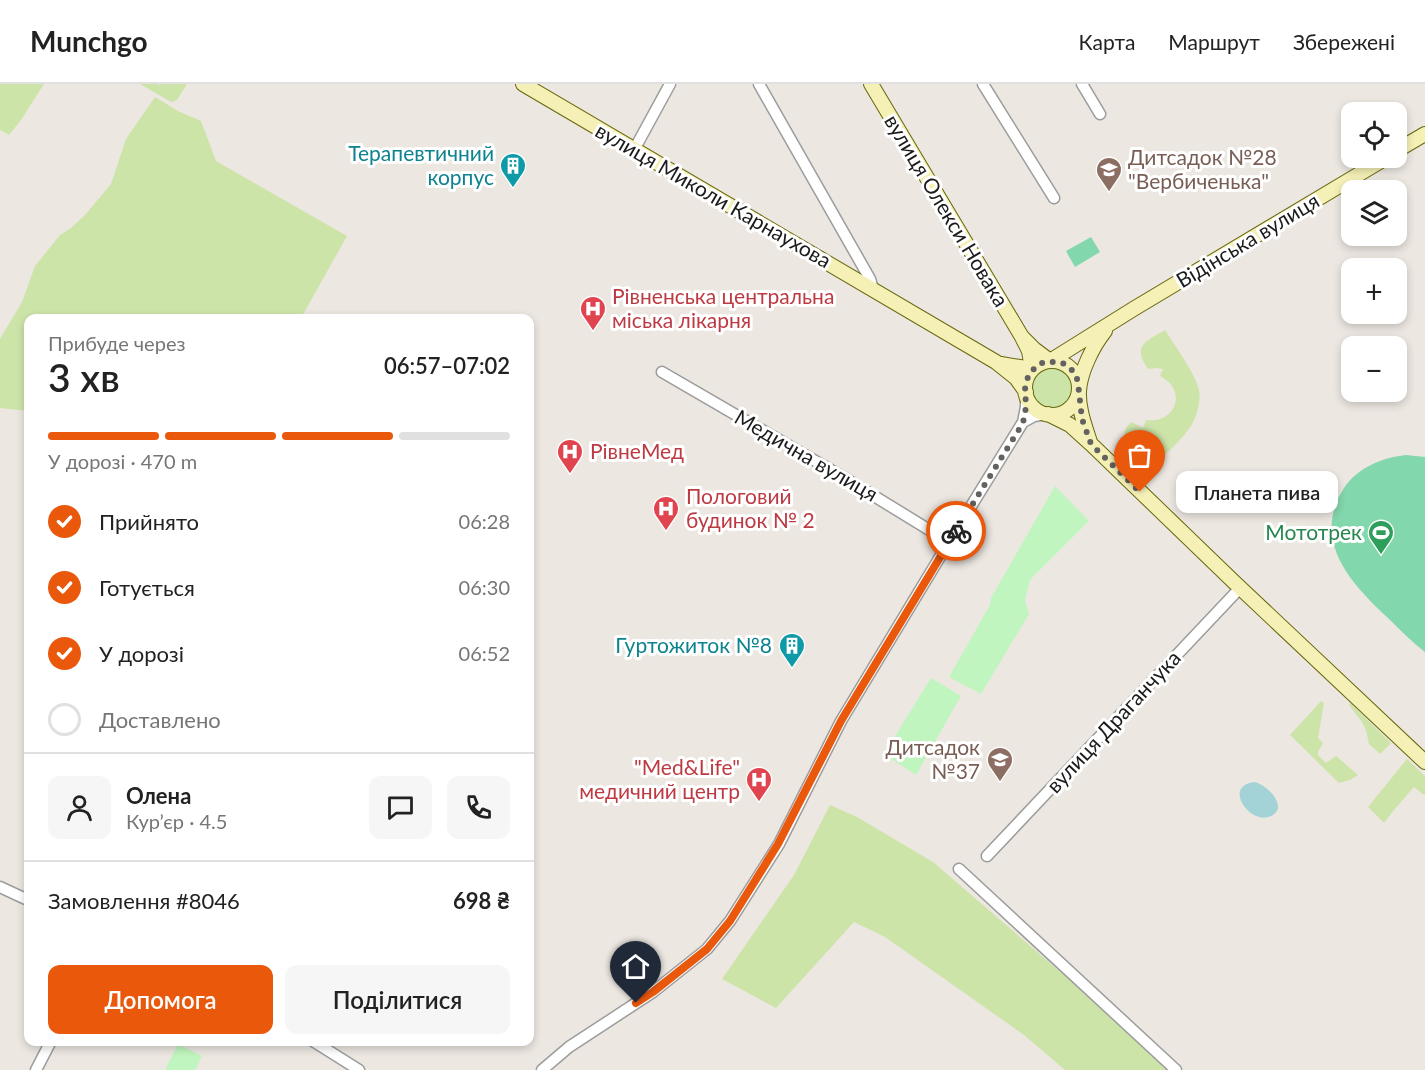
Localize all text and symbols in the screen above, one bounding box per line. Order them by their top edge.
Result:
text: Munchgo [30,24,148,58]
text: Карта [1079,29,1135,54]
text: Маршрут [1168,29,1260,54]
text: Збережені [1293,29,1395,54]
map controls [1341,102,1407,402]
button: locate [1341,102,1407,168]
street label: вулиця Олекси Новака [880,110,1015,311]
street label: вулиця Миколи Карнаухова [592,117,836,272]
place label: Терапевтичний корпус [348,140,494,189]
place label: Дитсадок №28 "Вербиченька" [1128,144,1277,193]
building icon: Терапевтичний корпус [498,151,528,189]
school or university icon: Дитсадок №28 "Вербиченька" [1094,155,1124,193]
button: layers [1341,180,1407,246]
street label: Відінська вулиця [1171,187,1323,292]
button: + [1341,258,1407,324]
place label: Рівненська центральна міська лікарня [612,283,834,332]
hospital icon: Рівненська центральна міська лікарня [578,294,608,332]
text: Прибуде через [48,331,185,355]
button: − [1341,336,1407,402]
text: 06:57–07:02 [384,352,510,379]
text: 3 хв [48,354,120,400]
street label: Медична вулиця [731,404,883,506]
pin [1114,430,1165,492]
hospital icon: РівнеМед [555,437,585,475]
place label: РівнеМед [590,438,684,463]
icon: bag [1123,439,1156,472]
text: У дорозі · 470 m [48,449,197,473]
callout: Планета пива [1176,471,1338,513]
text: Планета пива [1194,480,1320,504]
place label: Пологовий будинок № 2 [686,483,815,532]
hospital icon: Пологовий будинок № 2 [651,494,681,532]
courier [926,501,986,561]
icon: check [48,505,81,538]
text: Прийнято [99,508,199,535]
text: 06:28 [459,509,510,533]
icon: bike [940,515,973,548]
sports icon: Мототрек [1366,518,1396,556]
place label: Мототрек [1265,519,1362,544]
icon: check [48,571,81,604]
text: Готується [99,574,195,601]
text: 06:30 [459,575,510,599]
building icon: Гуртожиток №8 [777,631,807,669]
place label: Гуртожиток №8 [615,632,772,657]
icon: check [48,637,81,670]
text: У дорозі [99,640,184,667]
text: 06:52 [459,641,510,665]
street label: вулиця Драганчука [1041,645,1185,797]
text: Доставлено [99,706,221,733]
place label: Дитсадок №37 [885,734,980,783]
school or university icon: Дитсадок №37 [985,745,1015,783]
place label: "Med&Life" медичний центр [579,754,740,803]
hospital icon: "Med&Life" медичний центр [744,765,774,803]
button: person [48,776,111,839]
button: chat [369,776,432,839]
button: phone [447,776,510,839]
text: Олена [126,782,191,809]
text: Кур’єр · 4.5 [126,809,227,833]
text: Замовлення #8046 [48,887,240,914]
text: 698 ₴ [453,887,510,914]
pin [610,941,661,1003]
icon: home [619,950,652,983]
button: Допомога [48,965,273,1034]
button: Поділитися [285,965,510,1034]

